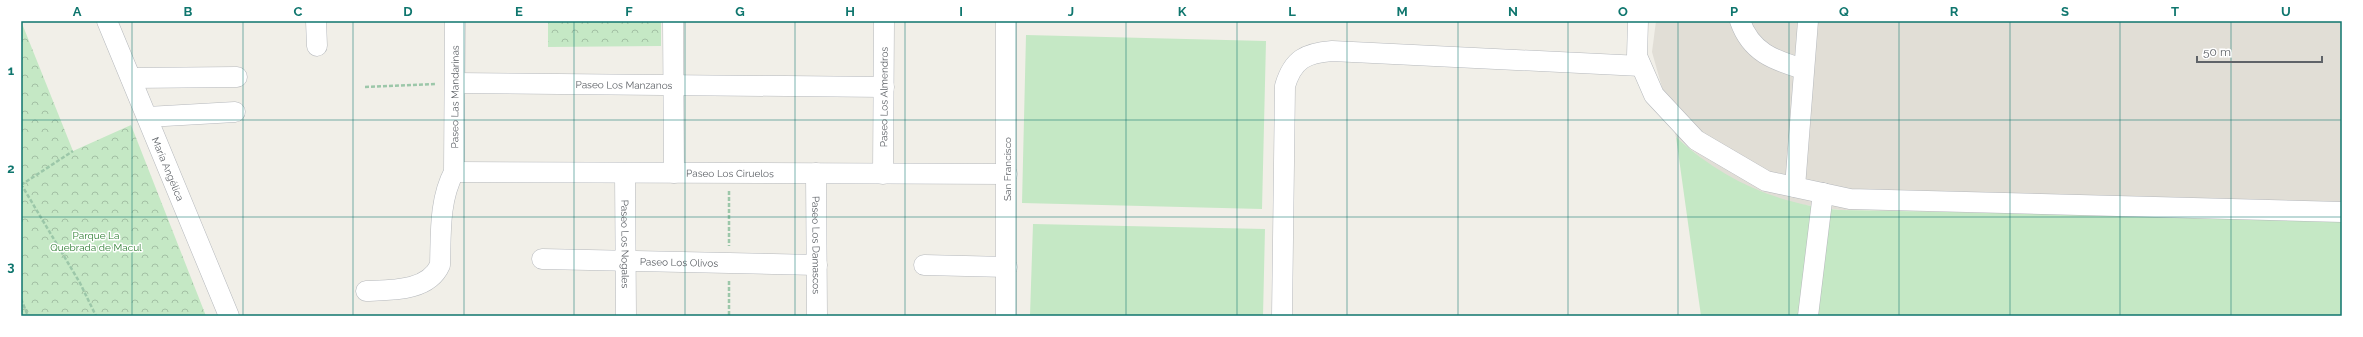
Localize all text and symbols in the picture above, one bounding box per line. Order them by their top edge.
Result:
text: A [73,4,82,19]
text: B [184,4,193,19]
text: C [294,4,303,19]
text: D [403,4,413,19]
text: E [515,4,523,19]
text: F [625,4,633,19]
text: G [735,4,745,19]
text: H [845,4,855,19]
text: I [959,4,963,19]
text: J [1068,4,1074,19]
text: K [1178,4,1187,19]
text: L [1288,4,1296,19]
text: M [1396,4,1408,19]
text: N [1508,4,1518,19]
text: O [1618,4,1628,19]
text: P [1730,4,1738,19]
text: Q [1839,4,1849,19]
text: R [1950,4,1959,19]
text: S [2061,4,2069,19]
text: T [2171,4,2179,19]
text: U [2281,4,2291,19]
scale bar [2197,38,2322,64]
street label: Paseo Las Mandarinas [449,45,460,148]
text: 50 m [2203,45,2231,59]
street label: Paseo Los Almendros [878,47,889,147]
text: 1 [8,63,15,78]
street label: Paseo Los Manzanos [575,79,673,91]
street label: María Angélica [150,135,186,202]
street label: San Francisco [1002,137,1013,201]
text: 2 [7,161,15,176]
street label: Paseo Los Ciruelos [686,167,774,179]
street label: Paseo Los Damascos [811,196,822,294]
street label: Paseo Los Nogales [620,200,631,289]
park label: Parque La Quebrada de Macul [50,230,142,253]
street label: Paseo Los Olivos [640,256,718,268]
text: 3 [7,259,15,274]

